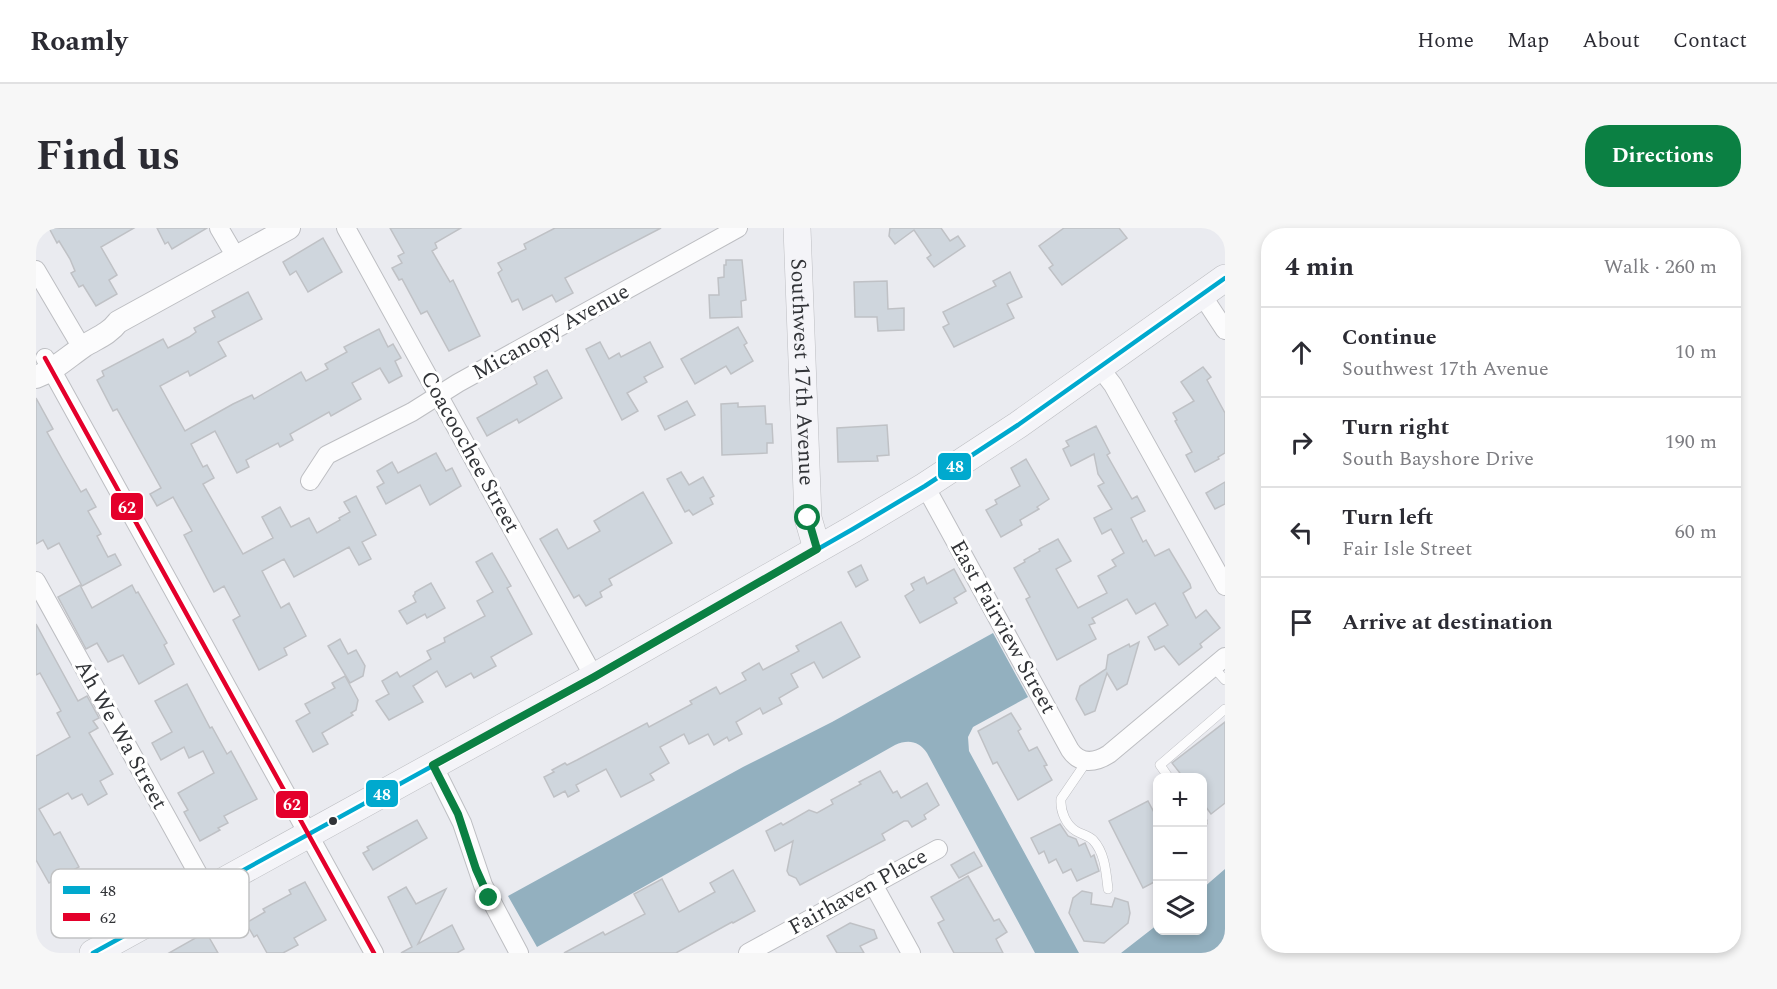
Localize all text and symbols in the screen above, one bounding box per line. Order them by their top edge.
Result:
text: Roamly [30,20,128,63]
text: Home [1417,25,1474,57]
text: Map [1507,25,1549,57]
text: About [1582,25,1640,57]
text: Contact [1673,25,1747,57]
text: Find us [36,125,180,188]
button: Directions [1585,125,1741,187]
text: 4 min [1285,247,1354,287]
text: Walk · 260 m [1604,252,1717,282]
street label: Southwest 17th Avenue [782,258,823,486]
street label: Micanopy Avenue [466,275,636,389]
text: Continue [1342,321,1437,354]
icon: ahead [1285,336,1318,369]
text: 10 m [1675,337,1717,367]
text: Southwest 17th Avenue [1342,354,1549,384]
street label: Coacoochee Street [412,365,528,539]
text: Turn right [1342,411,1449,444]
icon: right [1285,426,1318,459]
text: 190 m [1665,427,1717,457]
text: South Bayshore Drive [1342,444,1534,474]
line badge: 48 [937,452,972,481]
text: 48 [946,455,964,479]
line badge: 62 [110,492,144,521]
text: 62 [118,496,136,520]
text: Turn left [1342,501,1434,534]
route start [794,504,820,530]
icon: left [1285,516,1318,549]
text: 60 m [1675,517,1717,547]
street label: East Fairview Street [941,534,1065,720]
text: Fair Isle Street [1342,534,1472,564]
icon: arrive [1285,606,1318,639]
text: Arrive at destination [1342,606,1553,639]
street label: Ah We Wa Street [66,654,176,816]
map controls [1153,773,1207,935]
button: + [1153,773,1207,827]
line badge: 48 [365,779,399,808]
text: 48 [373,783,391,807]
line badge: 62 [275,790,309,819]
text: 62 [283,793,301,817]
unlabelled marker [327,815,339,827]
button: − [1153,827,1207,881]
street label: Fairhaven Place [782,840,934,944]
legend [51,869,249,938]
text: 48 [100,879,116,903]
button: layers [1153,881,1207,935]
route end [475,884,501,910]
text: 62 [100,906,116,930]

